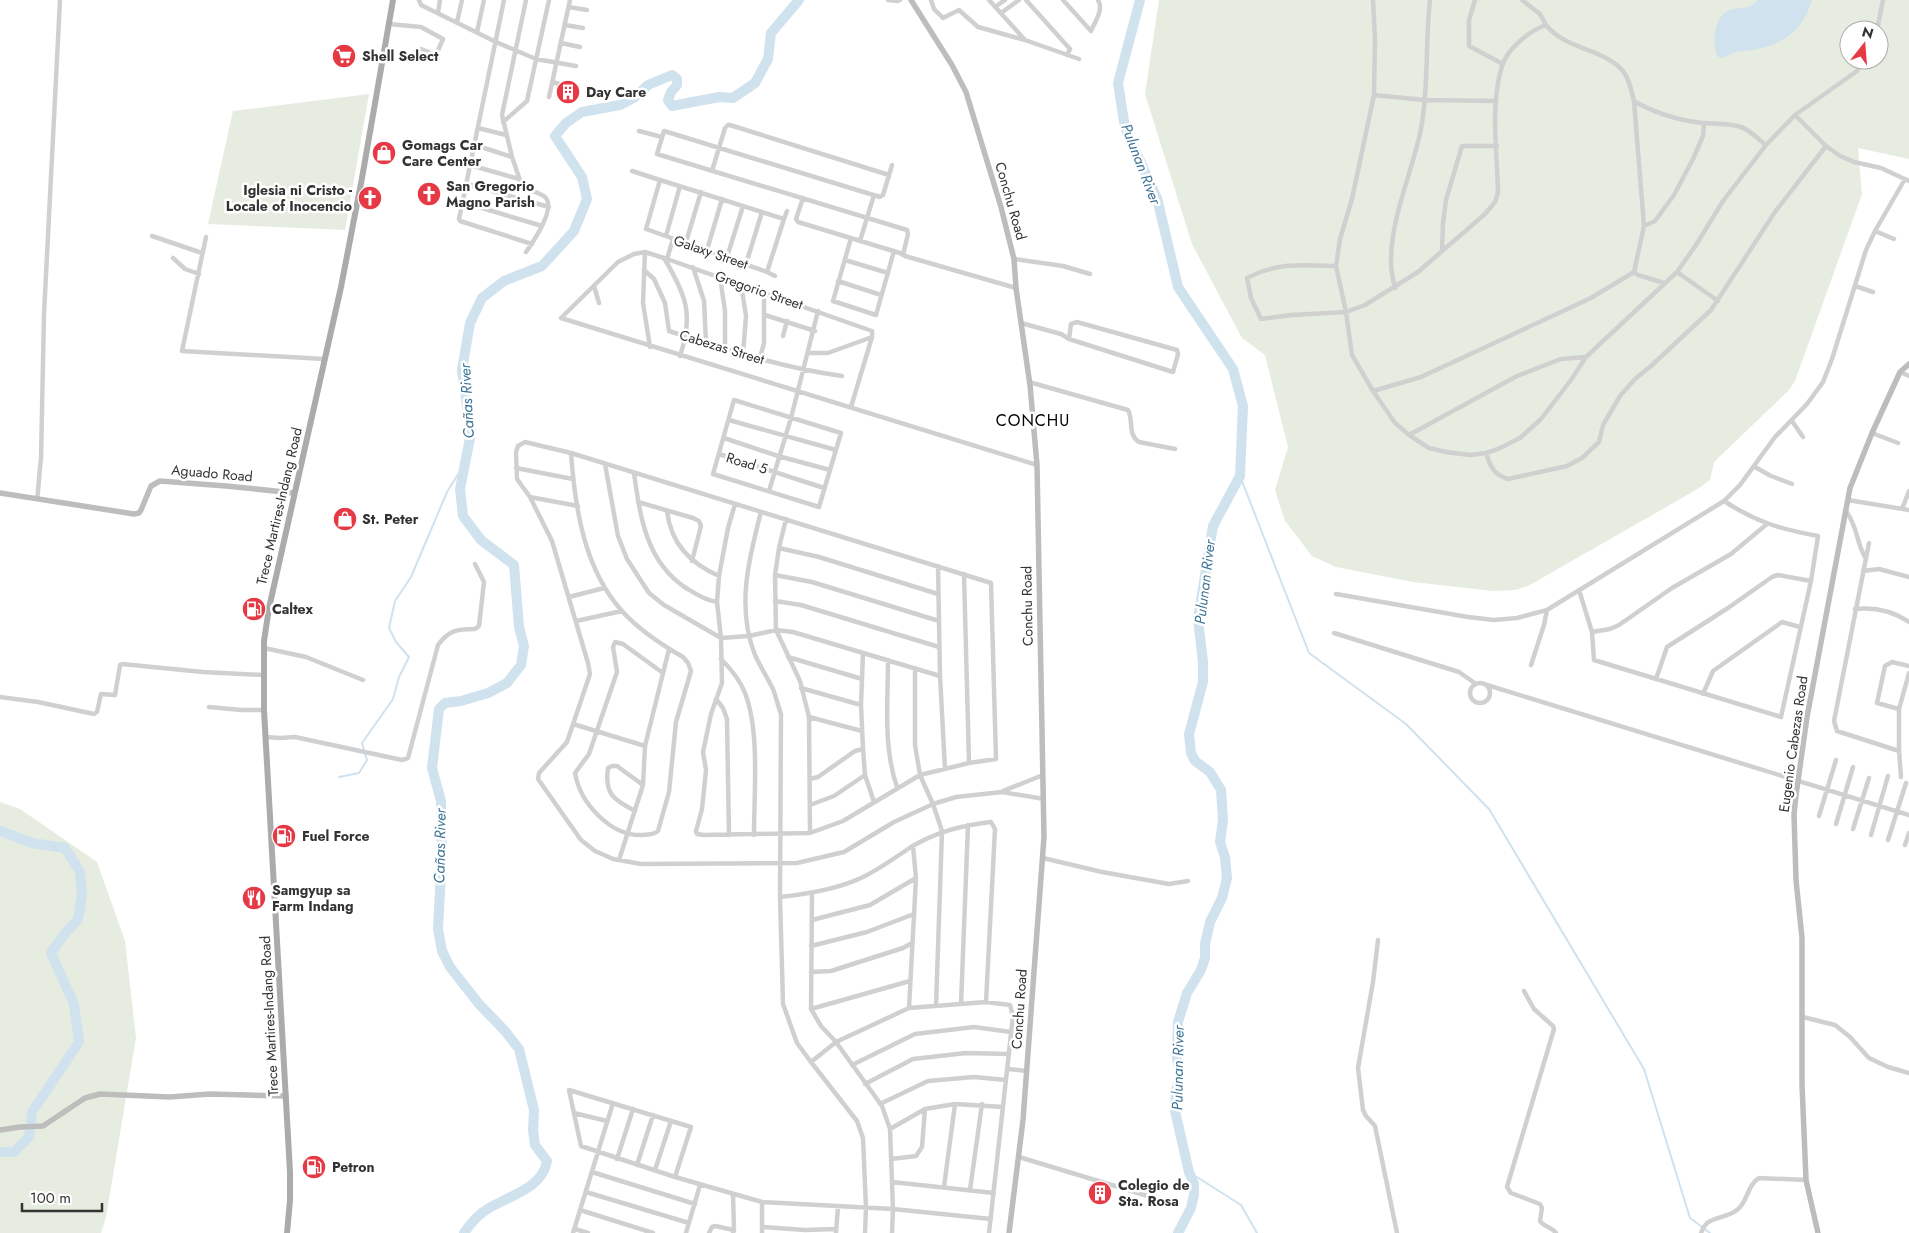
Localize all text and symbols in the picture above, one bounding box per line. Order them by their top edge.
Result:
north arrow [1839,20,1889,70]
text: N [1860,21,1876,44]
supermarket icon: Shell Select [331,43,357,69]
place label: Shell Select [362,46,439,66]
building icon: Day Care [555,79,581,105]
place label: Day Care [586,82,646,102]
water label: Pulunan River [1116,120,1167,209]
place label: Gomags Car Care Center [402,135,483,171]
shop icon: Gomags Car Care Center [371,140,397,166]
street label: Conchu Road [990,160,1032,242]
place label: San Gregorio Magno Parish [446,176,535,212]
place label: Iglesia ni Cristo - Locale of Inocencio [226,180,353,216]
church icon: San Gregorio Magno Parish [416,181,442,207]
church icon: Iglesia ni Cristo - Locale of Inocencio [357,185,383,211]
street label: Galaxy Street [671,230,751,274]
street label: Gregorio Street [712,266,806,315]
street label: Cabezas Street [677,325,767,370]
water label: Cañas River [454,362,480,439]
district label: CONCHU [996,409,1070,432]
street label: Trece Martires-Indang Road [251,425,307,587]
street label: Road 5 [724,447,770,479]
street label: Aguado Road [171,459,253,487]
shop icon: St. Peter [332,506,358,532]
place label: St. Peter [362,509,419,529]
water label: Pulunan River [1189,537,1221,626]
street label: Conchu Road [1016,566,1038,646]
fuel station icon: Caltex [241,596,267,622]
place label: Caltex [272,599,313,619]
street label: Eugenio Cabezas Road [1774,674,1812,814]
water label: Cañas River [428,807,452,884]
fuel station icon: Fuel Force [271,823,297,849]
place label: Fuel Force [302,826,370,846]
place label: Samgyup sa Farm Indang [272,880,354,916]
restaurant icon: Samgyup sa Farm Indang [241,885,267,911]
street label: Trece Martires-Indang Road [255,935,283,1097]
street label: Conchu Road [1006,968,1032,1050]
water label: Pulunan River [1166,1024,1190,1111]
fuel station icon: Petron [301,1154,327,1180]
place label: Petron [332,1157,375,1177]
place label: Colegio de Sta. Rosa [1118,1175,1189,1211]
scale bar [22,1180,102,1212]
building icon: Colegio de Sta. Rosa [1087,1180,1113,1206]
text: 100 m [30,1187,71,1209]

